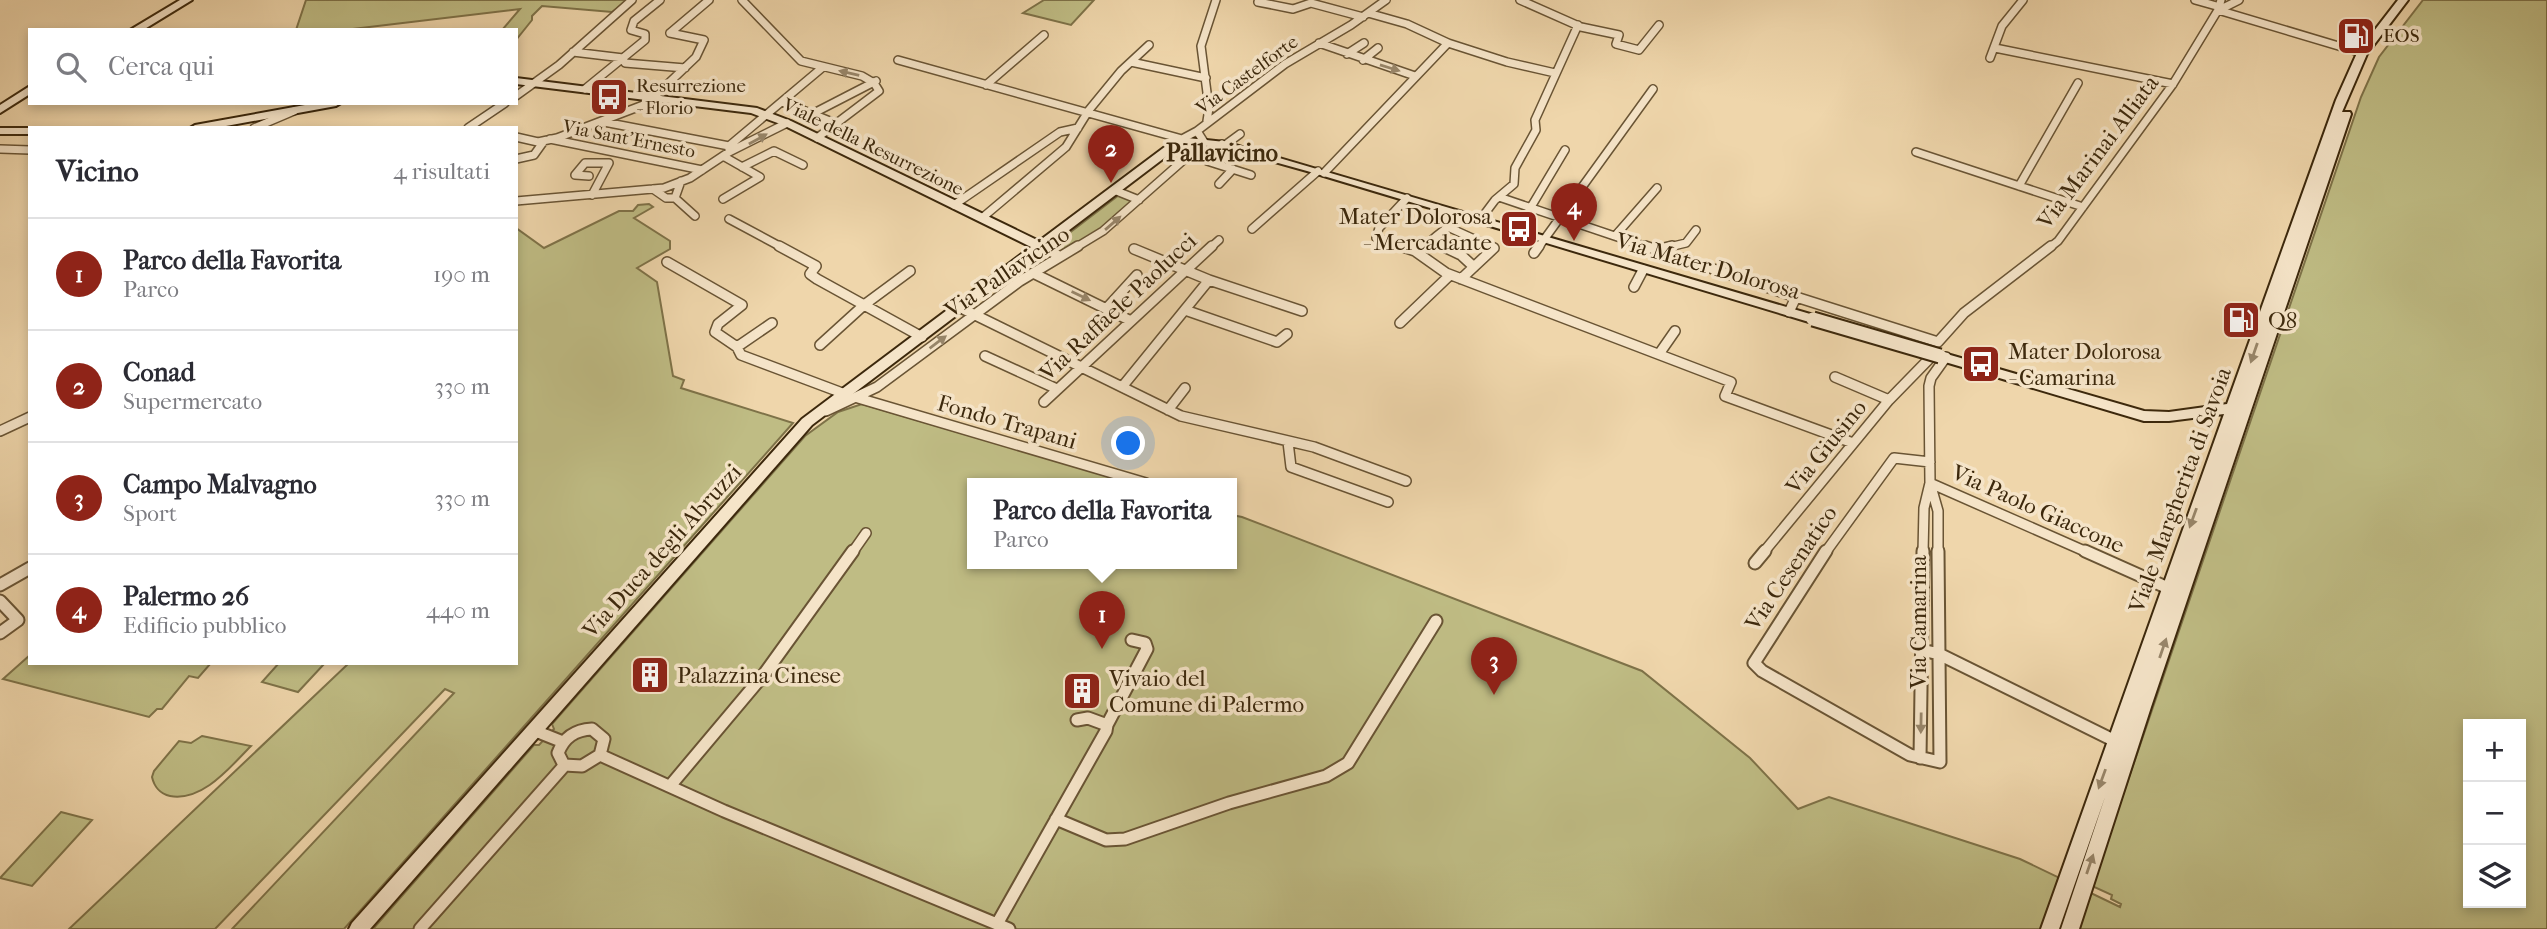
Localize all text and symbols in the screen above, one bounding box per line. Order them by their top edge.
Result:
fuel station icon: EOS [2335,15,2377,57]
place label: EOS [2383,25,2420,47]
search box [28,28,518,105]
street label: Via Castelforte [1191,31,1302,120]
icon: search [52,48,90,86]
text: Cerca qui [108,51,214,82]
one-way arrow [1379,64,1400,74]
one-way arrow [838,68,860,79]
street label: Via Marinai Alliata [2031,70,2165,235]
place label: Resurrezione - Florio [636,75,746,119]
bus stop icon: Resurrezione - Florio [588,76,630,118]
street label: Viale della Resurrezione [778,93,967,200]
street label: Via Sant'Ernesto [560,115,698,163]
pin: 2 [1088,125,1134,183]
one-way arrow [748,133,768,145]
district label: Pallavicino [1166,139,1278,167]
text: Vicino [56,154,139,189]
text: 4 risultati [393,158,490,185]
pin: 4 [1551,183,1597,241]
place label: Mater Dolorosa - Mercadante [1339,203,1492,256]
bus stop icon: Mater Dolorosa - Mercadante [1498,208,1540,250]
one-way arrow [1104,215,1122,231]
street label: Via Pallavicino [939,220,1074,324]
street label: Via Raffaele Paolucci [1033,227,1202,387]
street label: Via Mater Dolorosa [1612,227,1804,305]
text: Parco della Favorita [123,245,341,276]
text: 1 [75,261,83,288]
text: 190 m [433,261,490,288]
text: Parco [123,276,179,303]
one-way arrow [1071,291,1091,302]
fuel station icon: Q8 [2220,299,2262,341]
place label: Q8 [2268,307,2297,334]
one-way arrow [929,335,947,349]
place label: Mater Dolorosa - Camarina [2008,338,2161,391]
bus stop icon: Mater Dolorosa - Camarina [1960,343,2002,385]
one-way arrow [2248,343,2259,364]
text: Conad [123,357,195,388]
street label: Viale Margherita di Savoia [2123,363,2237,617]
text: 2 [73,373,85,400]
text: 330 m [434,373,490,400]
text: Supermercato [123,388,262,415]
street label: Fondo Trapani [934,389,1080,455]
street label: Via Giusino [1779,394,1872,500]
your location [1111,426,1145,460]
street label: Via Duca degli Abruzzi [576,458,747,644]
street label: Via Paolo Giaccone [1947,458,2128,559]
text: Campo Malvagno [123,469,317,500]
popup [967,478,1237,569]
text: 3 [74,485,84,512]
text: 330 m [434,485,490,512]
text: Parco della Favorita [993,495,1211,526]
text: Sport [123,500,177,527]
street label: Via Cesenatico [1739,500,1843,636]
one-way arrow [2187,507,2198,528]
text: Parco [993,526,1049,553]
street label: Via Camarina [1905,555,1932,690]
text: Palermo 26 [123,581,249,612]
pin: 1 [1079,591,1125,649]
text: 4 [72,597,86,624]
text: 440 m [426,597,490,624]
text: Edificio pubblico [123,612,286,639]
pin: 3 [1471,637,1517,695]
one-way arrow [2158,638,2169,659]
building icon: Palazzina Cinese [629,654,671,696]
place label: Palazzina Cinese [677,662,841,689]
place label: Vivaio del Comune di Palermo [1108,665,1304,718]
building icon: Vivaio del Comune di Palermo [1061,670,1103,712]
one-way arrow [1915,712,1927,734]
map controls [2463,719,2526,908]
button: + [2463,719,2526,782]
one-way arrow [2096,768,2107,789]
button: − [2463,782,2526,845]
button: layers [2463,845,2526,908]
one-way arrow [2085,853,2096,874]

